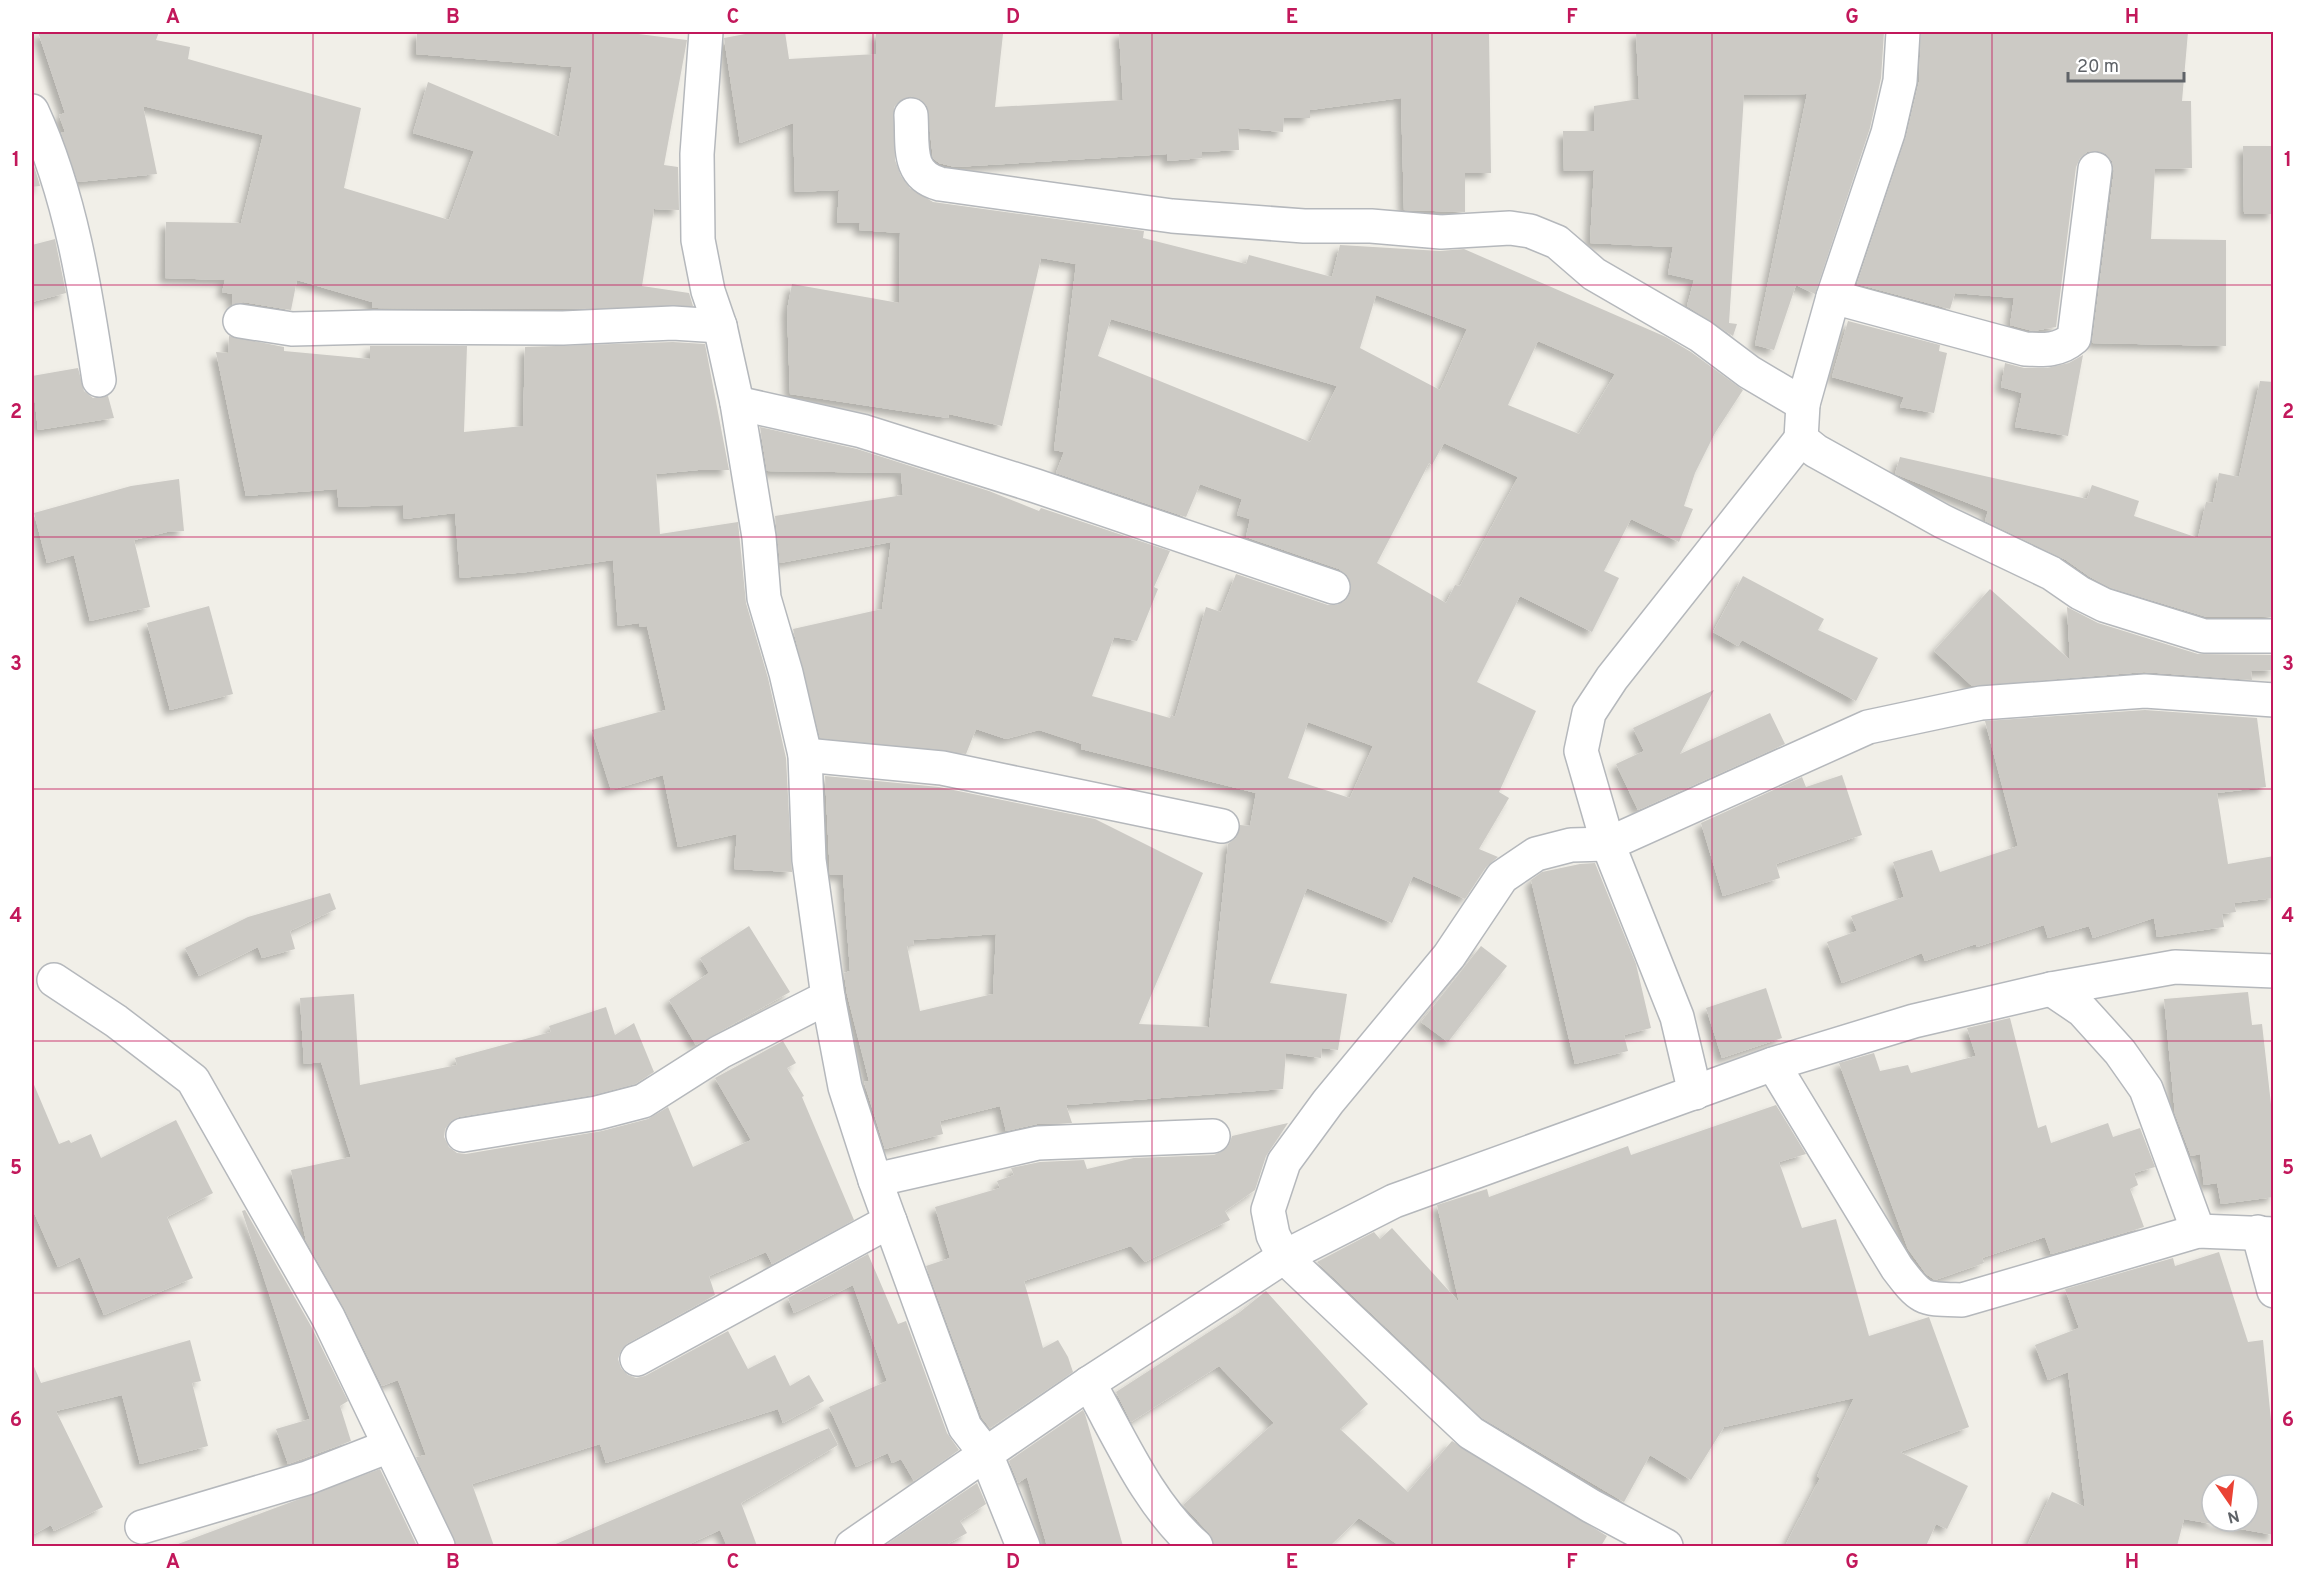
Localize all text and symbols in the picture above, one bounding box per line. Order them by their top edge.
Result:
text: A [166,5,180,31]
text: B [446,5,460,31]
text: C [727,5,739,31]
text: D [1006,5,1020,31]
text: E [1286,5,1298,31]
text: F [1566,5,1578,31]
text: G [1845,5,1859,31]
text: H [2125,5,2139,31]
scale bar [2068,45,2184,83]
text: 20 m [2077,56,2119,79]
text: 1 [12,148,20,174]
text: 1 [2284,148,2292,174]
text: 2 [10,400,22,426]
text: 2 [2282,400,2294,426]
text: 3 [10,652,22,678]
text: 3 [2282,652,2294,678]
text: 4 [10,904,22,930]
text: 4 [2282,904,2294,930]
text: 5 [10,1156,22,1182]
text: 5 [2282,1156,2294,1182]
text: 6 [10,1408,22,1434]
text: 6 [2282,1408,2294,1434]
north arrow [2200,1473,2260,1533]
text: N [2225,1505,2241,1527]
text: A [166,1550,180,1576]
text: B [446,1550,460,1576]
text: C [727,1550,739,1576]
text: D [1006,1550,1020,1576]
text: E [1286,1550,1298,1576]
text: F [1566,1550,1578,1576]
text: G [1845,1550,1859,1576]
text: H [2125,1550,2139,1576]

